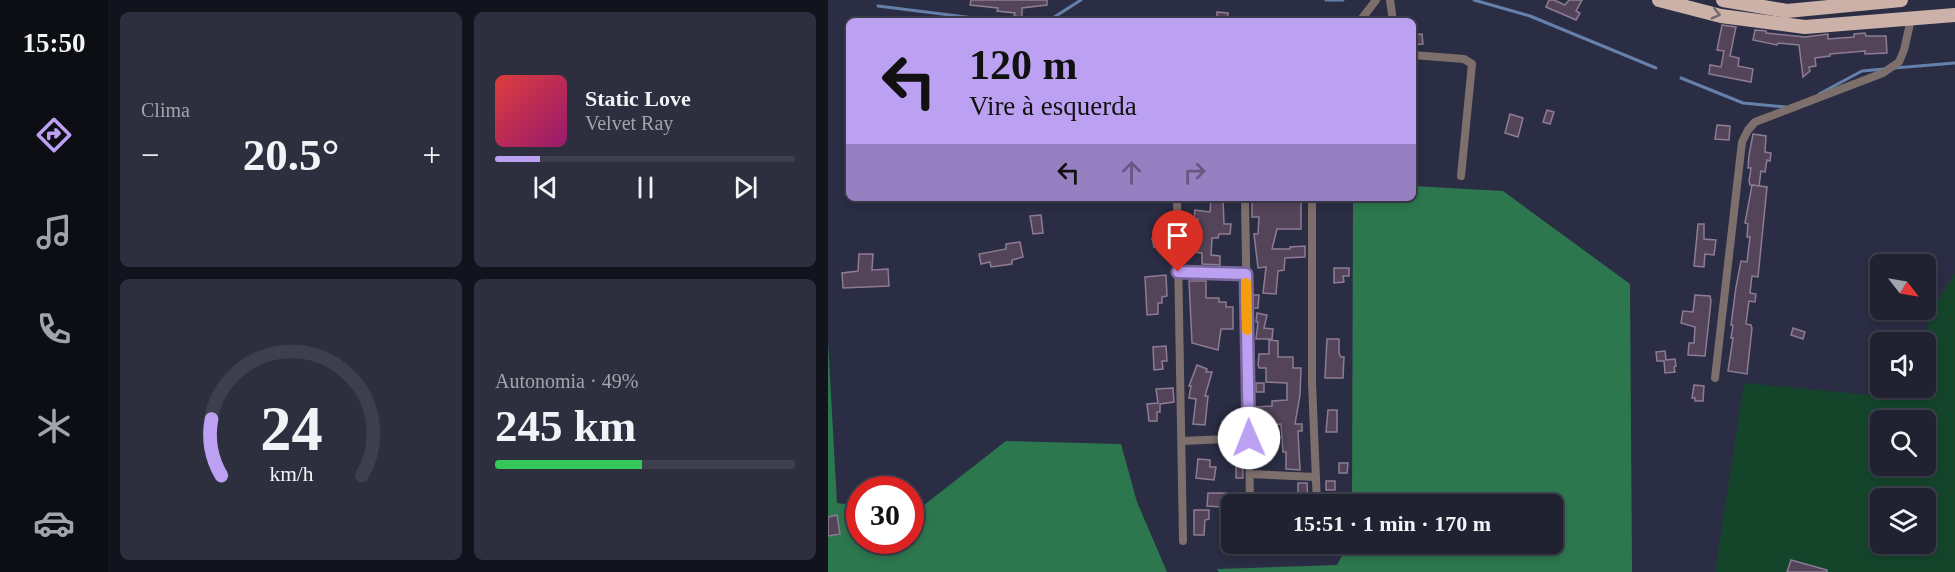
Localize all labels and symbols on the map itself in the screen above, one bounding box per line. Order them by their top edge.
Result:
one-way arrow [1711,7,1721,20]
pin [1152,210,1203,272]
north arrow [1870,254,1936,320]
position arrow [1217,406,1281,470]
speed limit sign: 30 [846,476,924,554]

